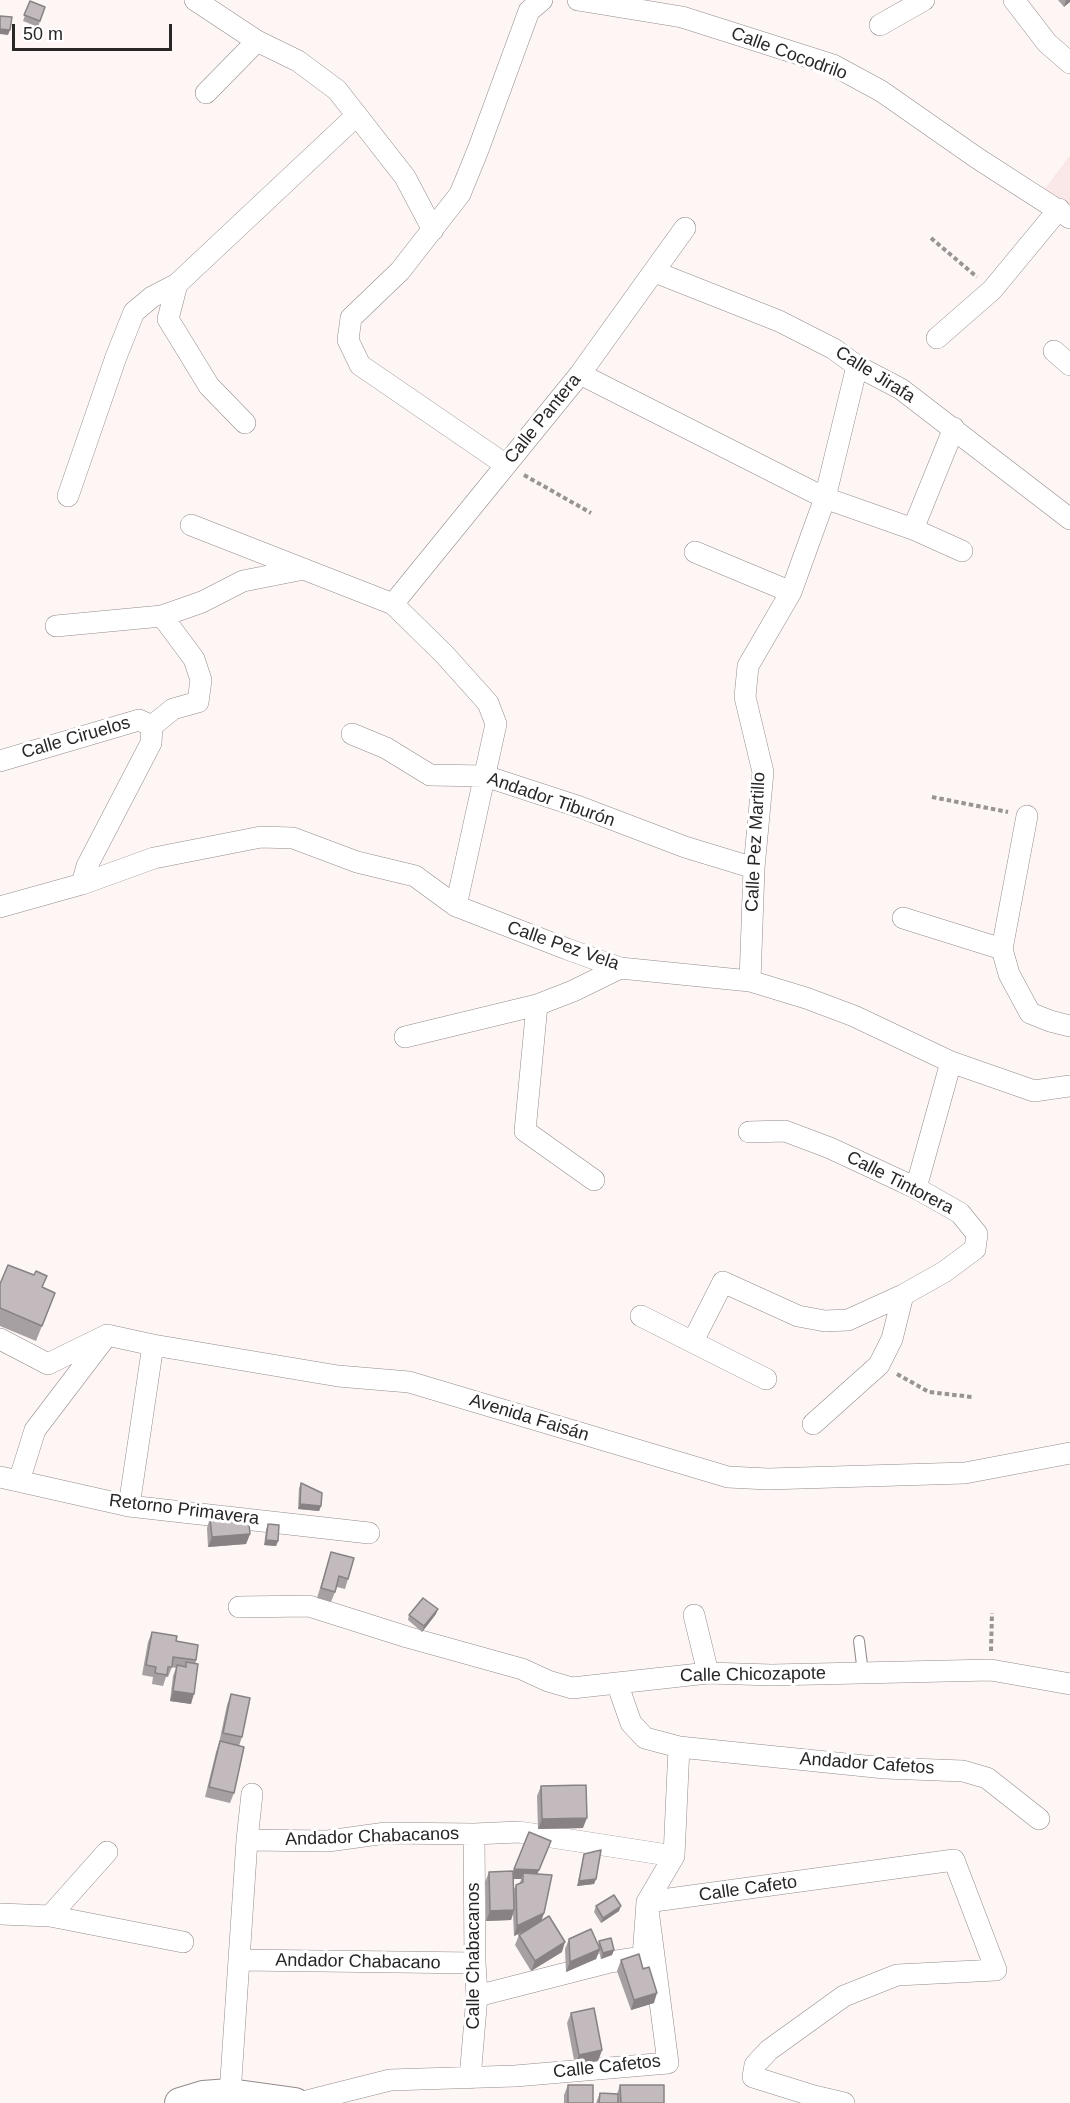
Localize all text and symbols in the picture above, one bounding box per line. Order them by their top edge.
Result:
scale bar [15,12,176,50]
street label: Calle Cocodrilo [728,23,850,85]
text: 50 m [23,24,63,44]
street label: Calle Jirafa [831,342,919,408]
street label: Calle Pantera [500,370,586,468]
street label: Calle Ciruelos [19,712,133,764]
street label: Andador Tiburón [484,768,618,832]
street label: Calle Pez Martillo [742,772,770,912]
street label: Calle Pez Vela [504,917,622,975]
street label: Calle Tintorera [843,1147,957,1219]
street label: Avenida Faisán [467,1390,591,1446]
street label: Retorno Primavera [108,1490,260,1530]
street label: Calle Chicozapote [680,1663,826,1687]
street label: Andador Cafetos [799,1749,935,1779]
street label: Andador Chabacanos [285,1823,459,1851]
street label: Calle Cafeto [697,1871,799,1907]
street label: Calle Chabacanos [463,1882,485,2030]
street label: Andador Chabacano [275,1950,441,1974]
street label: Calle Cafetos [552,2051,662,2083]

